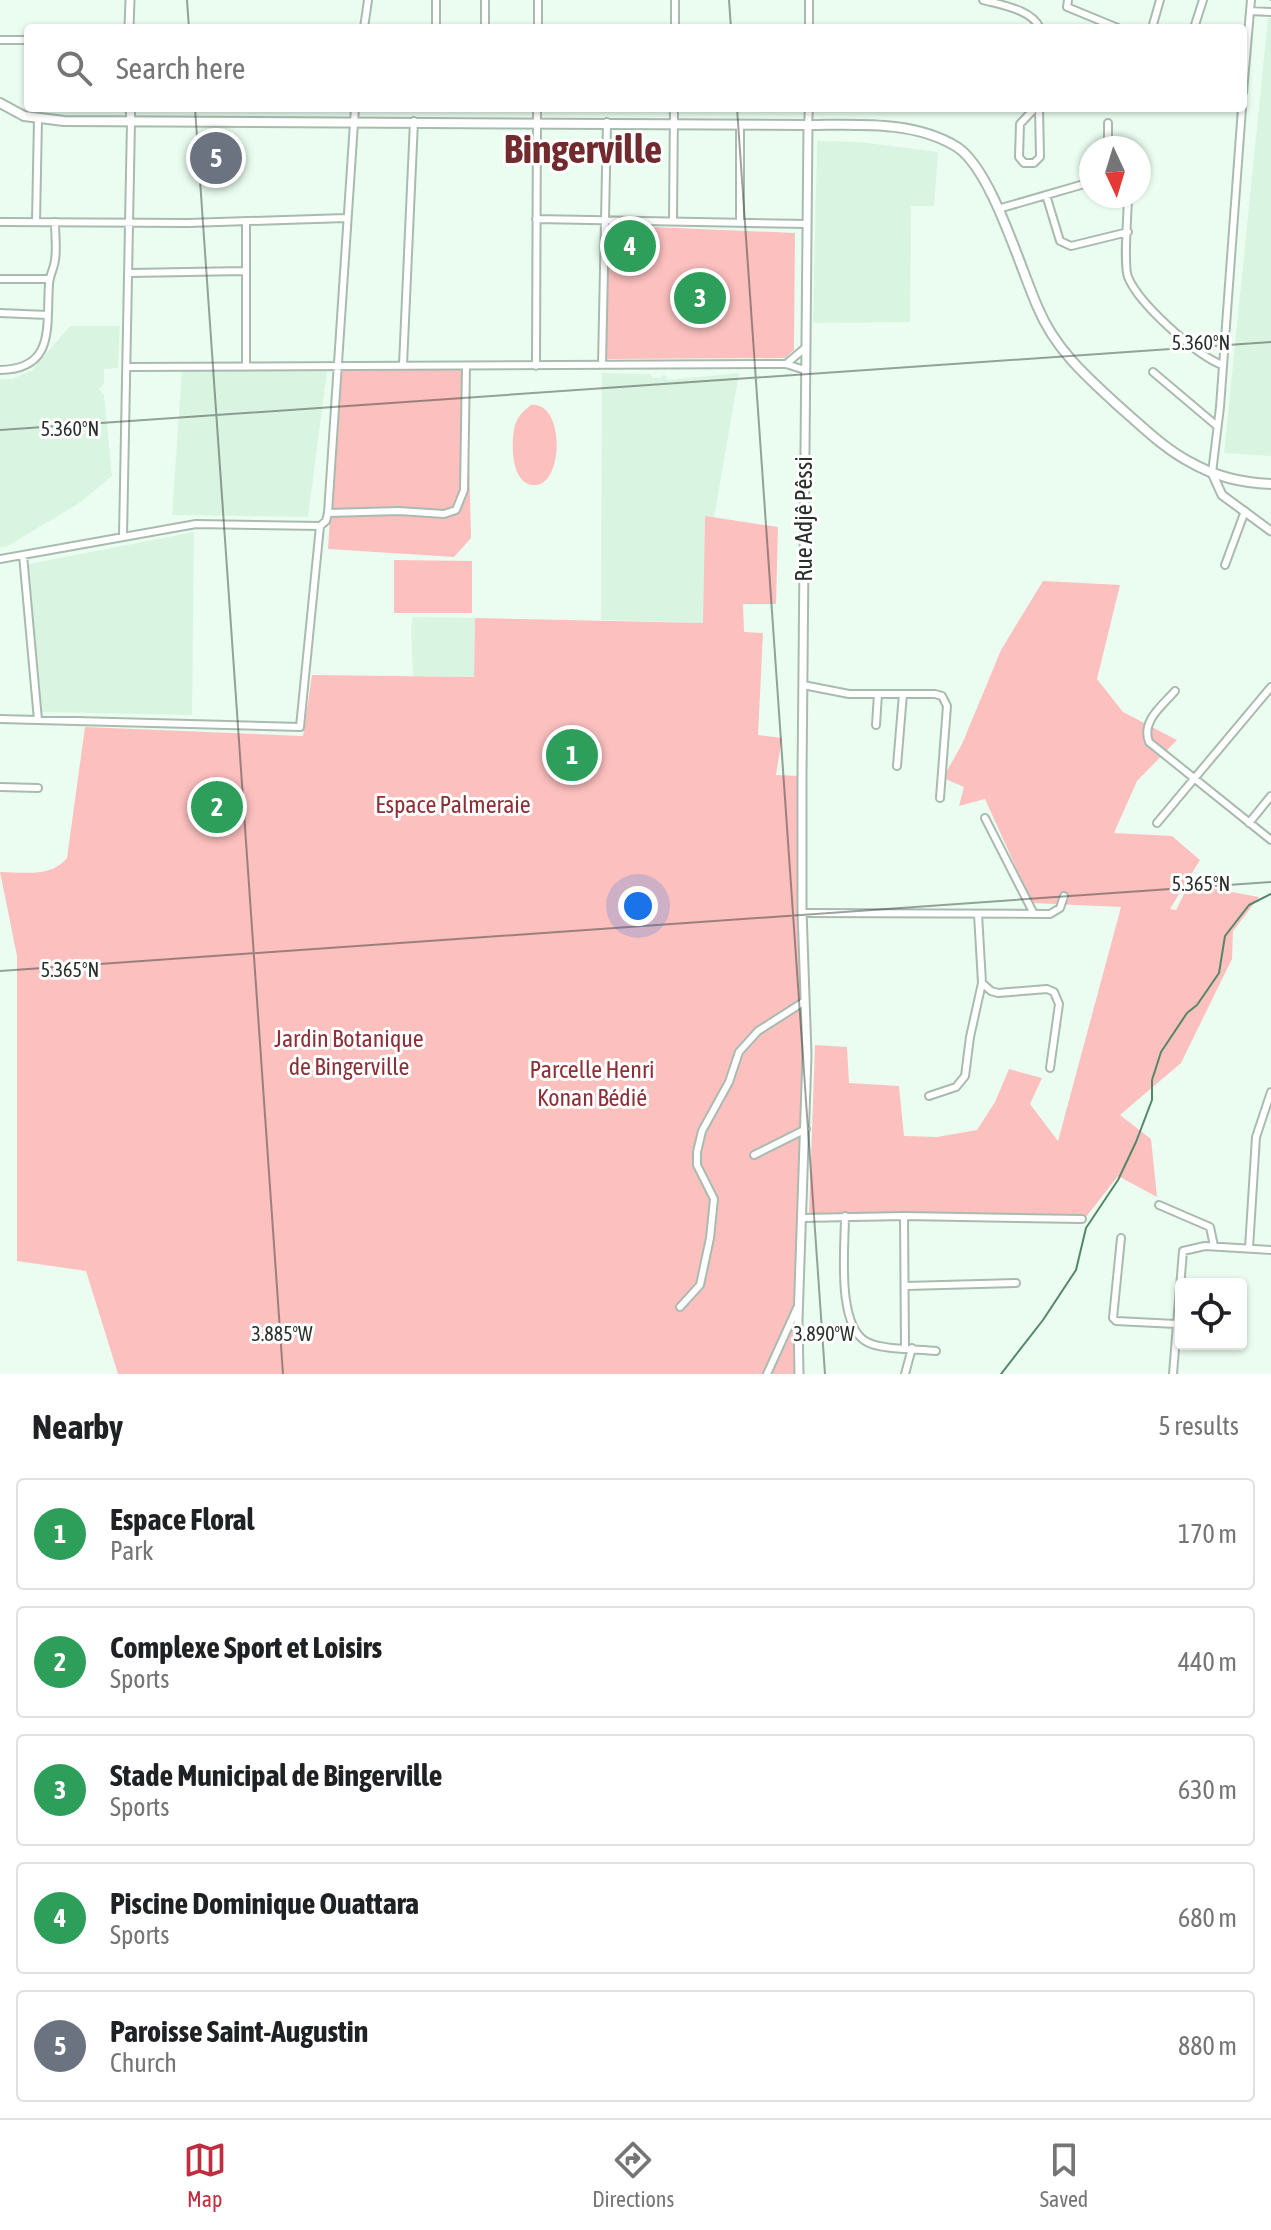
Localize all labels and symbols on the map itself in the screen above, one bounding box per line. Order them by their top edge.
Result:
district label: Bingerville [504,126,662,171]
pin: 5 [190,128,242,188]
north arrow [1079,136,1151,208]
pin: 4 [604,216,656,276]
pin: 3 [674,268,726,328]
text: 5.360°N [1172,331,1230,354]
text: 5.360°N [41,417,99,440]
street label: Rue Adjê Pêssi [790,456,817,582]
pin: 1 [546,725,598,785]
pin: 2 [191,777,243,837]
park label: Espace Palmeraie [375,791,531,818]
text: 5.365°N [1172,872,1230,895]
your location [618,886,658,926]
text: 5.365°N [41,958,99,981]
park label: Jardin Botanique de Bingerville [274,1025,424,1080]
park label: Parcelle Henri Konan Bédié [529,1056,655,1111]
text: 3.885°W [251,1322,313,1345]
text: 3.890°W [793,1322,855,1345]

